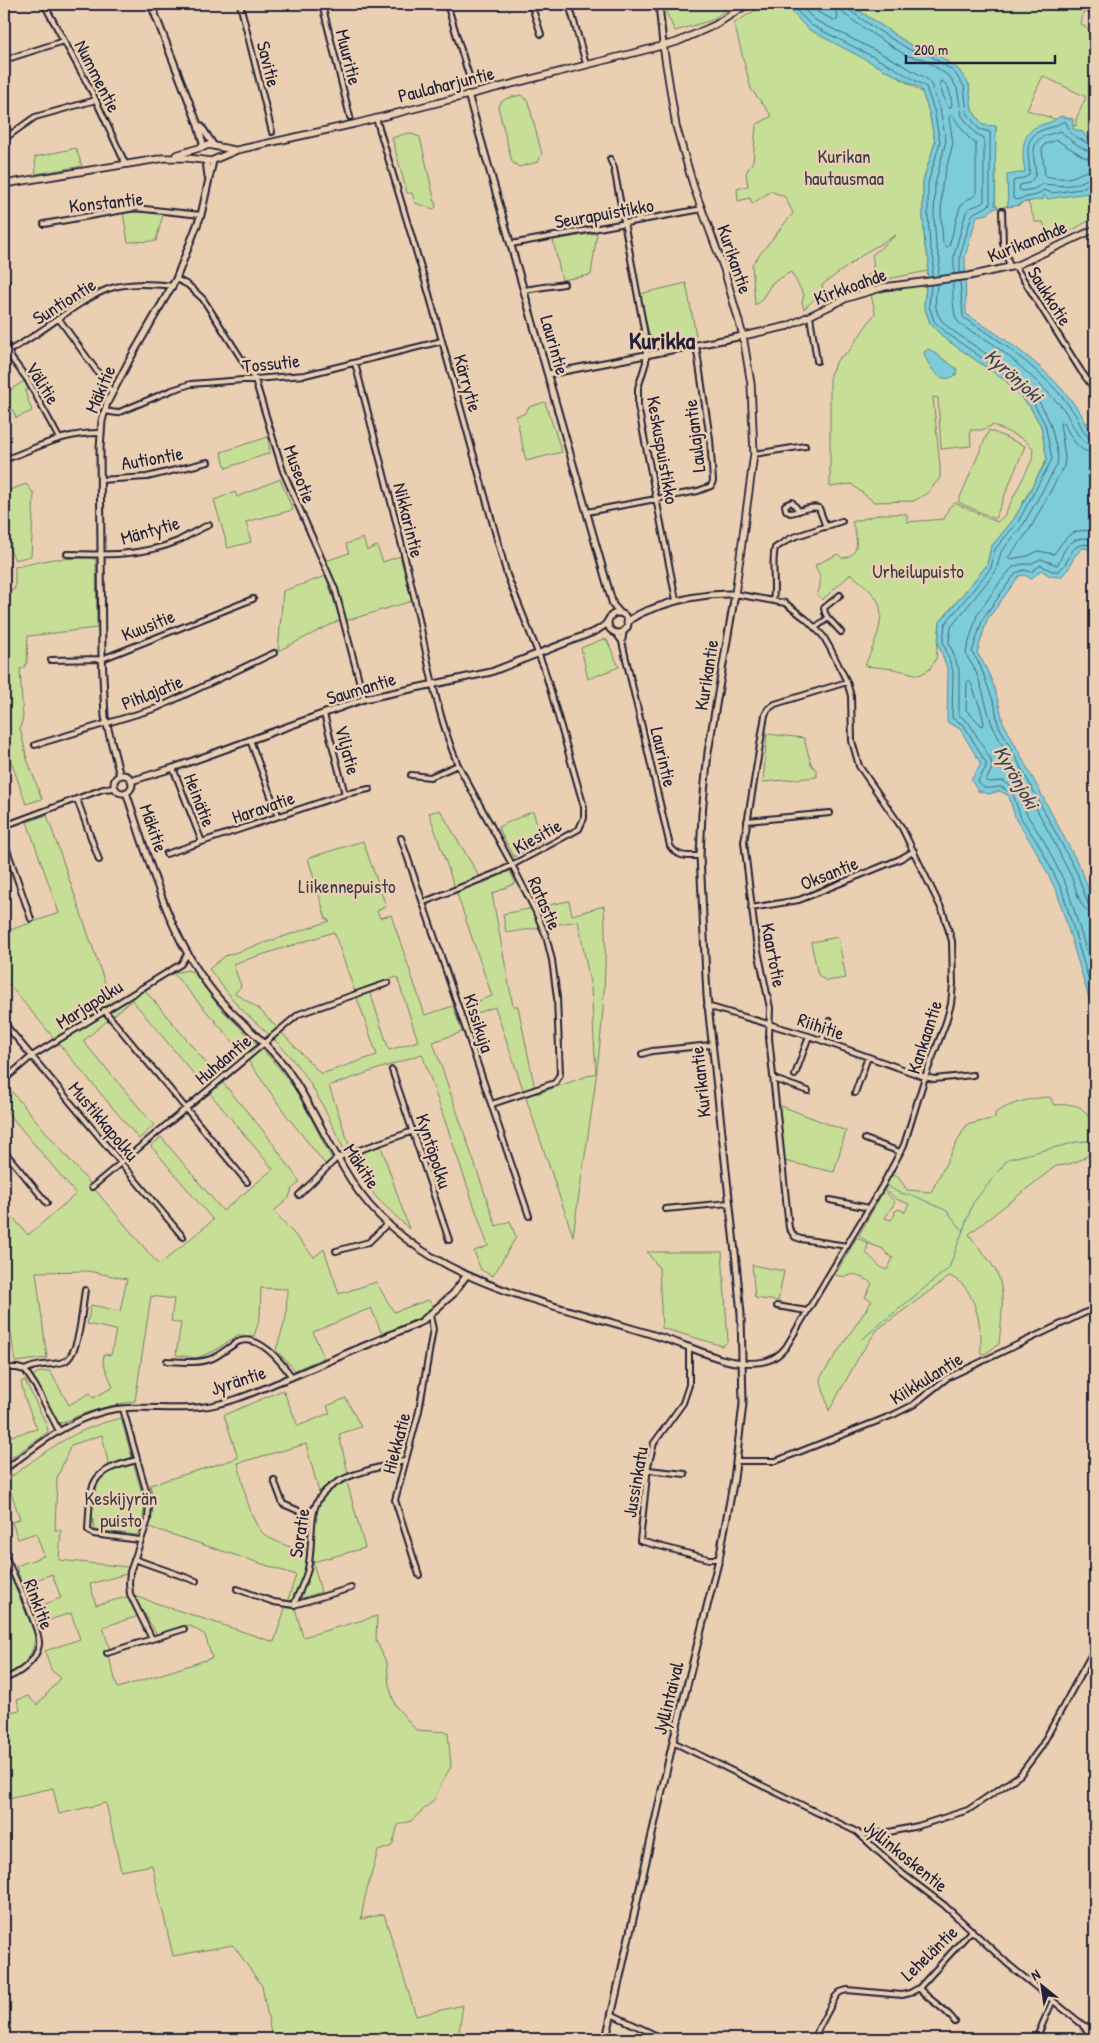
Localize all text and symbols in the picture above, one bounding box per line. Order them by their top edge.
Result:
street label: Muuritie [330,26,369,88]
scale bar [906,32,1055,64]
street label: Nummentie [69,35,127,117]
street label: Savitie [251,38,287,90]
text: 200 m [914,39,948,60]
street label: Paulaharjuntie [395,59,497,109]
park label: Kurikan hautausmaa [804,143,884,191]
street label: Konstantie [68,185,145,219]
street label: Seurapuistikko [552,191,656,234]
street label: Kurikanahde [983,213,1071,269]
street label: Kurikantie [711,221,759,297]
street label: Kirkkoahde [810,261,890,311]
street label: Saukkotie [1022,261,1079,331]
street label: Suntiontie [27,271,101,331]
street label: Laurintie [534,312,576,378]
district label: Kurikka [629,324,696,356]
water label: Kyrönjoki [979,342,1051,411]
street label: Tossutie [241,347,301,379]
street label: Kärrytie [447,351,489,415]
street label: Välitie [20,357,66,410]
street label: Mäkitie [78,361,122,417]
street label: Keskuspuistikko [641,394,685,506]
street label: Laulajantie [677,398,711,474]
street label: Autiontie [119,440,185,476]
street label: Museotie [278,441,323,507]
street label: Nikkarintie [387,480,431,560]
street label: Mäntytie [117,509,183,551]
park label: Urheilupuisto [872,558,964,584]
street label: Kuusitie [118,602,179,647]
street label: Kurikantie [688,637,724,712]
street label: Saumantie [323,665,399,711]
street label: Pihlajatie [117,668,187,716]
street label: Viljatie [329,722,367,778]
street label: Laurintie [645,725,684,790]
water label: Kyrönjoki [987,740,1047,816]
street label: Heinätie [178,770,222,831]
street label: Haravatie [228,784,298,830]
street label: Mäkitie [134,800,174,856]
street label: Kiesitie [508,812,566,860]
street label: Oksantie [796,850,862,896]
street label: Ratastie [522,872,568,934]
park label: Liikennepuisto [298,873,396,899]
street label: Kaartotie [755,921,793,990]
street label: Marjapolku [51,973,128,1035]
street label: Kissikuja [457,990,501,1056]
street label: Kankaantie [900,997,948,1077]
street label: Riihitie [794,1006,848,1046]
street label: Huhdantie [189,1027,257,1090]
street label: Kurikantie [683,1045,717,1119]
street label: Mustikkapolku [63,1076,145,1167]
street label: Kyntöpolku [410,1110,458,1192]
street label: Mäkitie [338,1138,387,1194]
street label: Kiikkulantie [885,1345,968,1411]
street label: Jyräntie [207,1359,269,1401]
street label: Hiekkatie [375,1409,417,1476]
street label: Jussinkatu [616,1444,654,1520]
park label: Keskijyrän puisto [85,1485,157,1533]
street label: Soratie [282,1506,316,1559]
street label: Rinkitie [18,1575,61,1633]
street label: Jyllintaival [646,1658,690,1737]
street label: Jyllinkoskentie [858,1814,954,1898]
street label: Leheläntie [895,1919,963,1987]
north arrow [1016,1960,1066,2010]
text: N [1027,1964,1044,1984]

